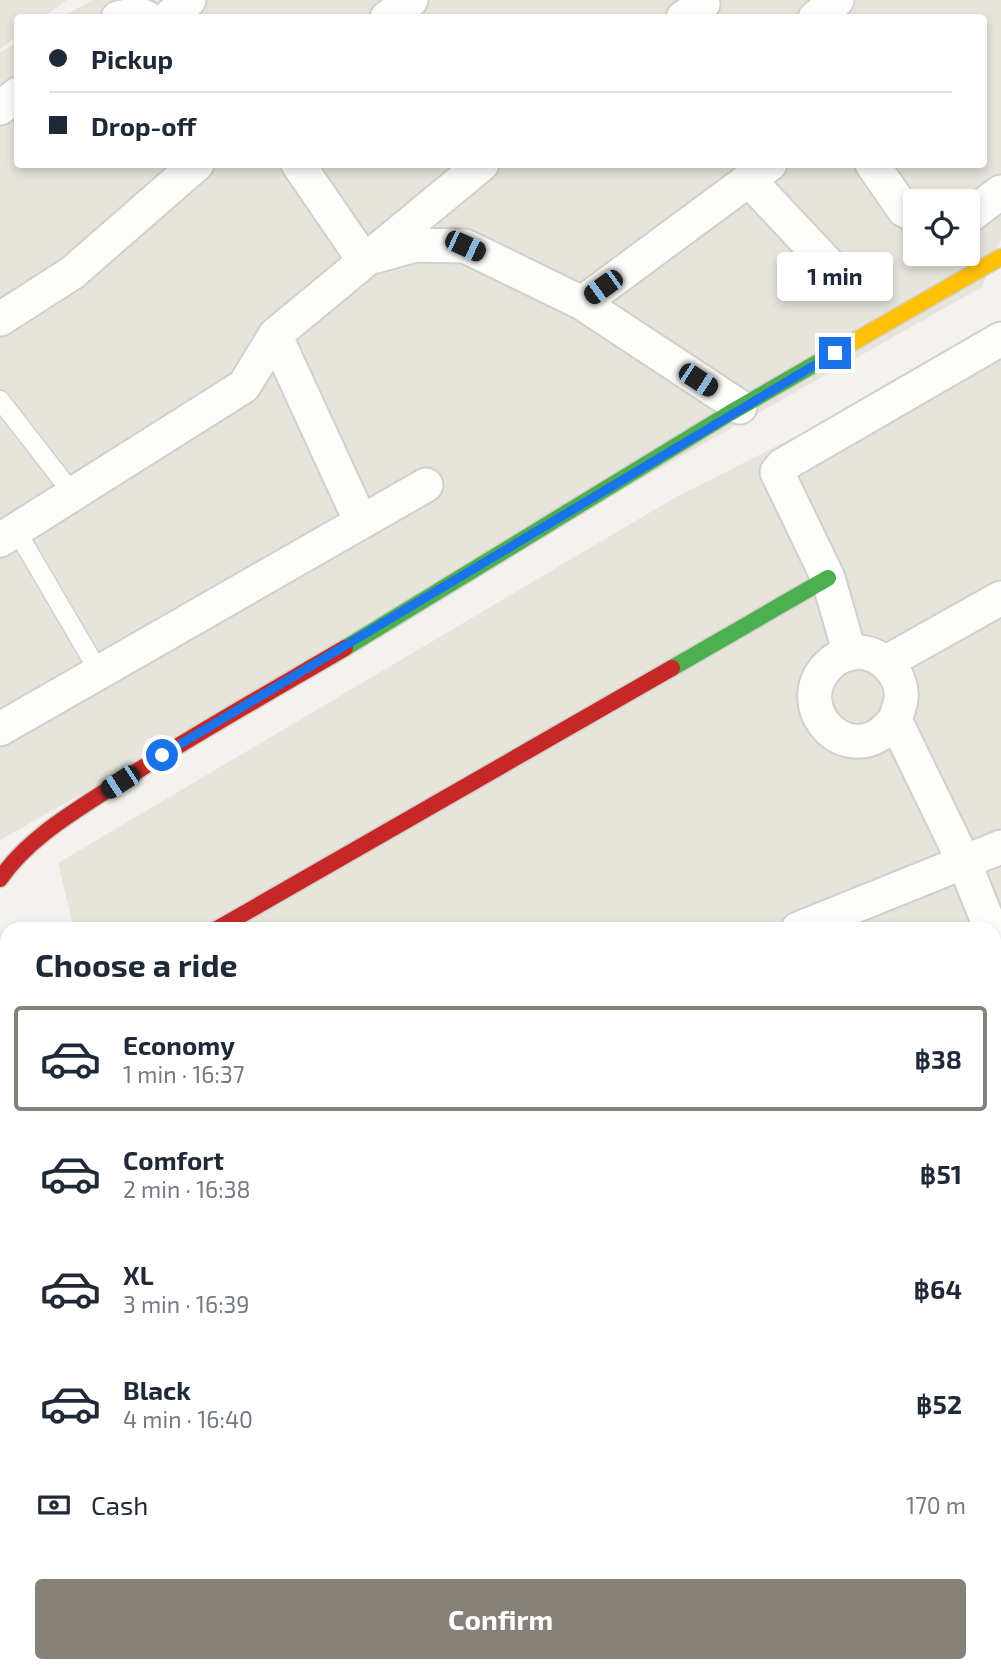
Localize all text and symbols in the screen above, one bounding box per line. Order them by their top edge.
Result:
text: Pickup [91,43,173,74]
text: Drop-off [91,110,196,141]
map controls [903,189,980,266]
button: locate [903,189,980,266]
car [442,228,489,264]
callout: 1 min [777,252,893,300]
text: 1 min [807,262,863,290]
car [580,266,627,308]
route end [819,337,851,369]
car [675,360,722,400]
route start [146,739,178,771]
car [97,762,144,802]
text: Choose a ride [35,945,238,983]
icon: car [39,1027,102,1090]
text: Economy [123,1029,235,1060]
text: ฿38 [915,1043,962,1074]
text: 1 min · 16:37 [123,1060,245,1088]
icon: car [39,1142,102,1205]
text: Comfort [123,1144,224,1175]
text: ฿51 [920,1158,962,1189]
text: 2 min · 16:38 [123,1175,250,1203]
icon: car [39,1257,102,1320]
text: XL [123,1259,154,1290]
text: ฿64 [914,1273,962,1304]
text: 3 min · 16:39 [123,1290,250,1318]
icon: car [39,1372,102,1435]
text: Black [123,1374,191,1405]
text: ฿52 [916,1388,962,1419]
text: 4 min · 16:40 [123,1405,253,1433]
icon: cash [35,1486,73,1524]
text: Cash [91,1489,148,1520]
text: 170 m [906,1491,966,1519]
button: Confirm [35,1579,966,1659]

